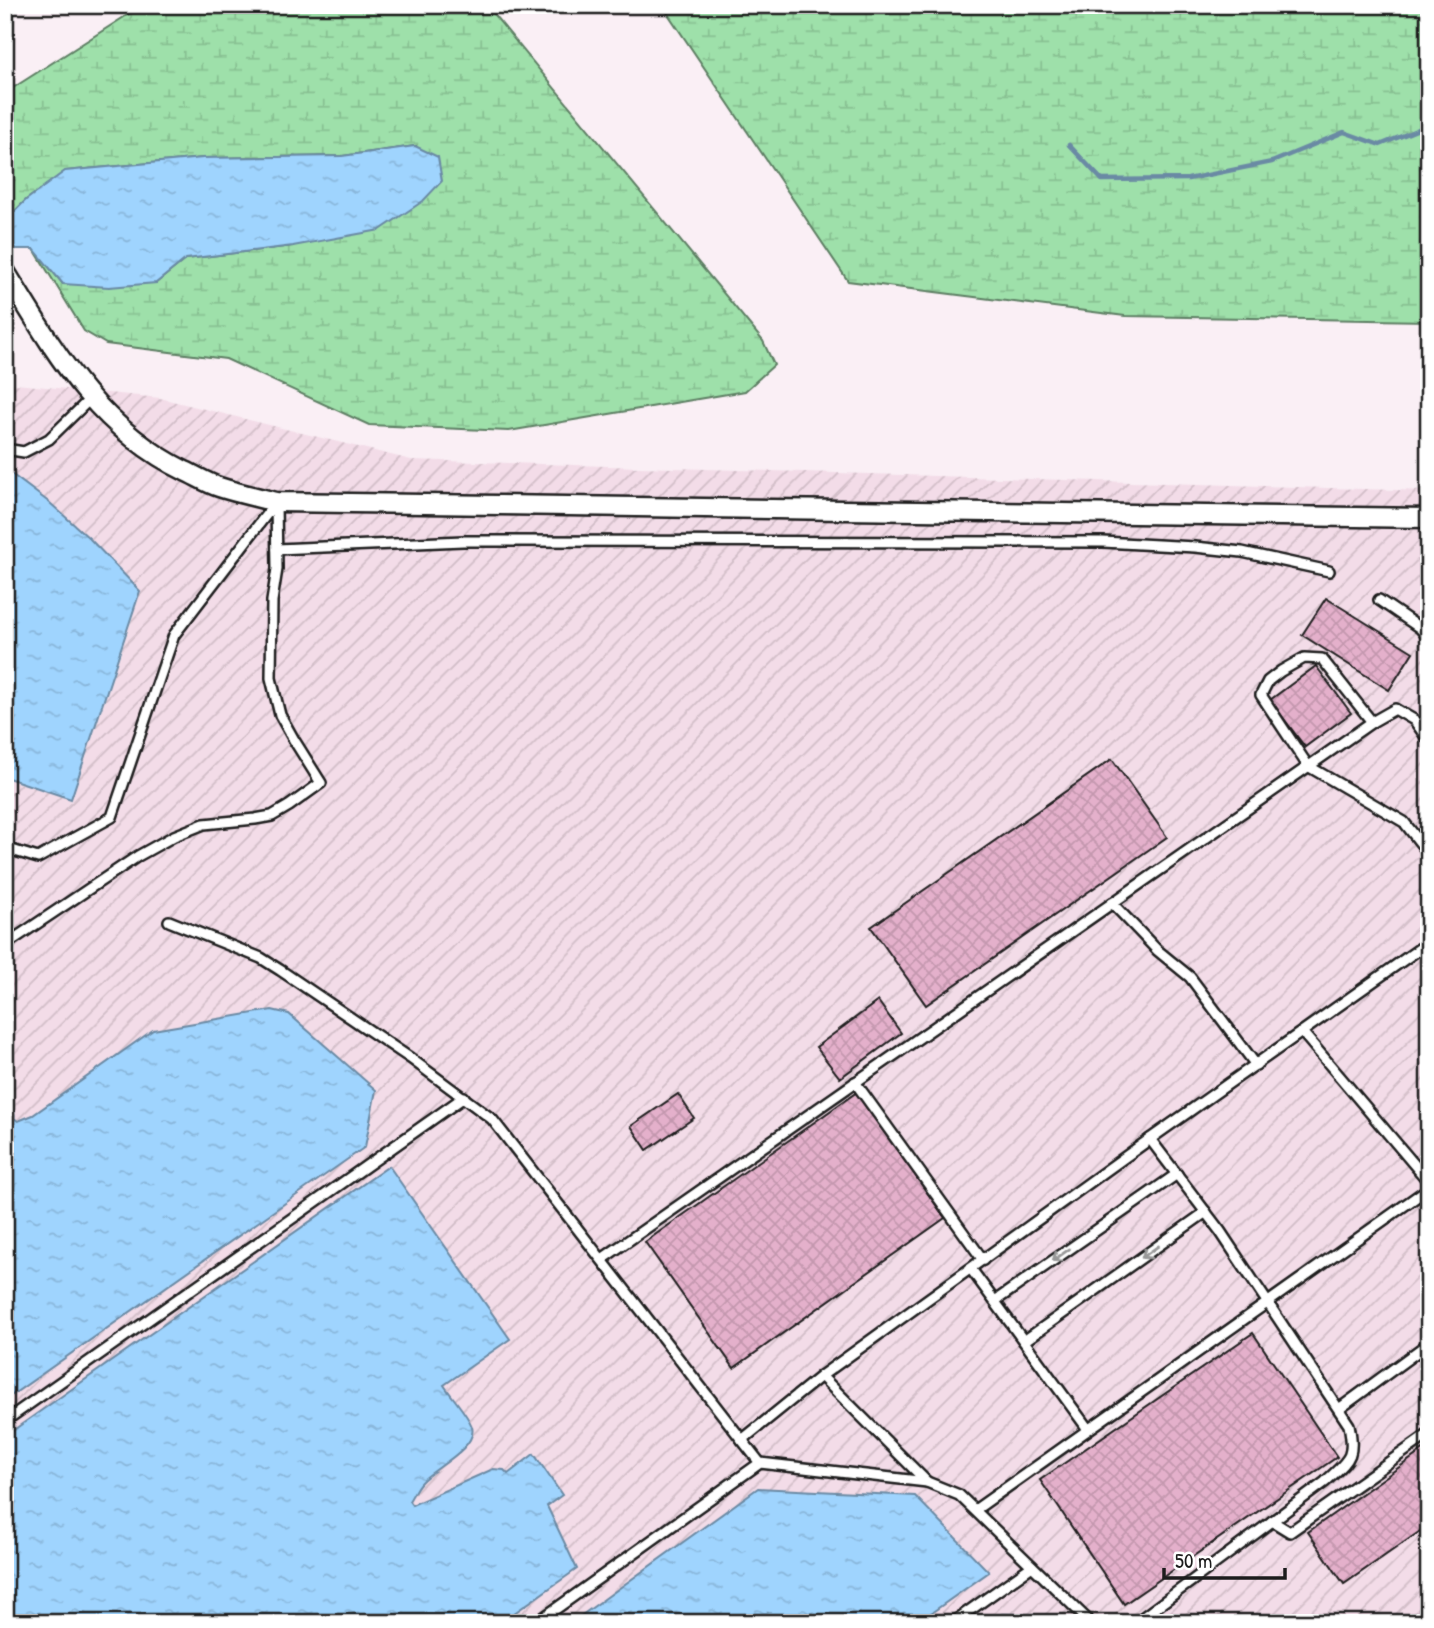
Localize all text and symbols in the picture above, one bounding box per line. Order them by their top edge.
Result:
one-way arrow [1141,1244,1160,1259]
one-way arrow [1052,1248,1071,1262]
scale bar [1164,1537,1285,1581]
text: 50 m [1175,1546,1212,1575]

